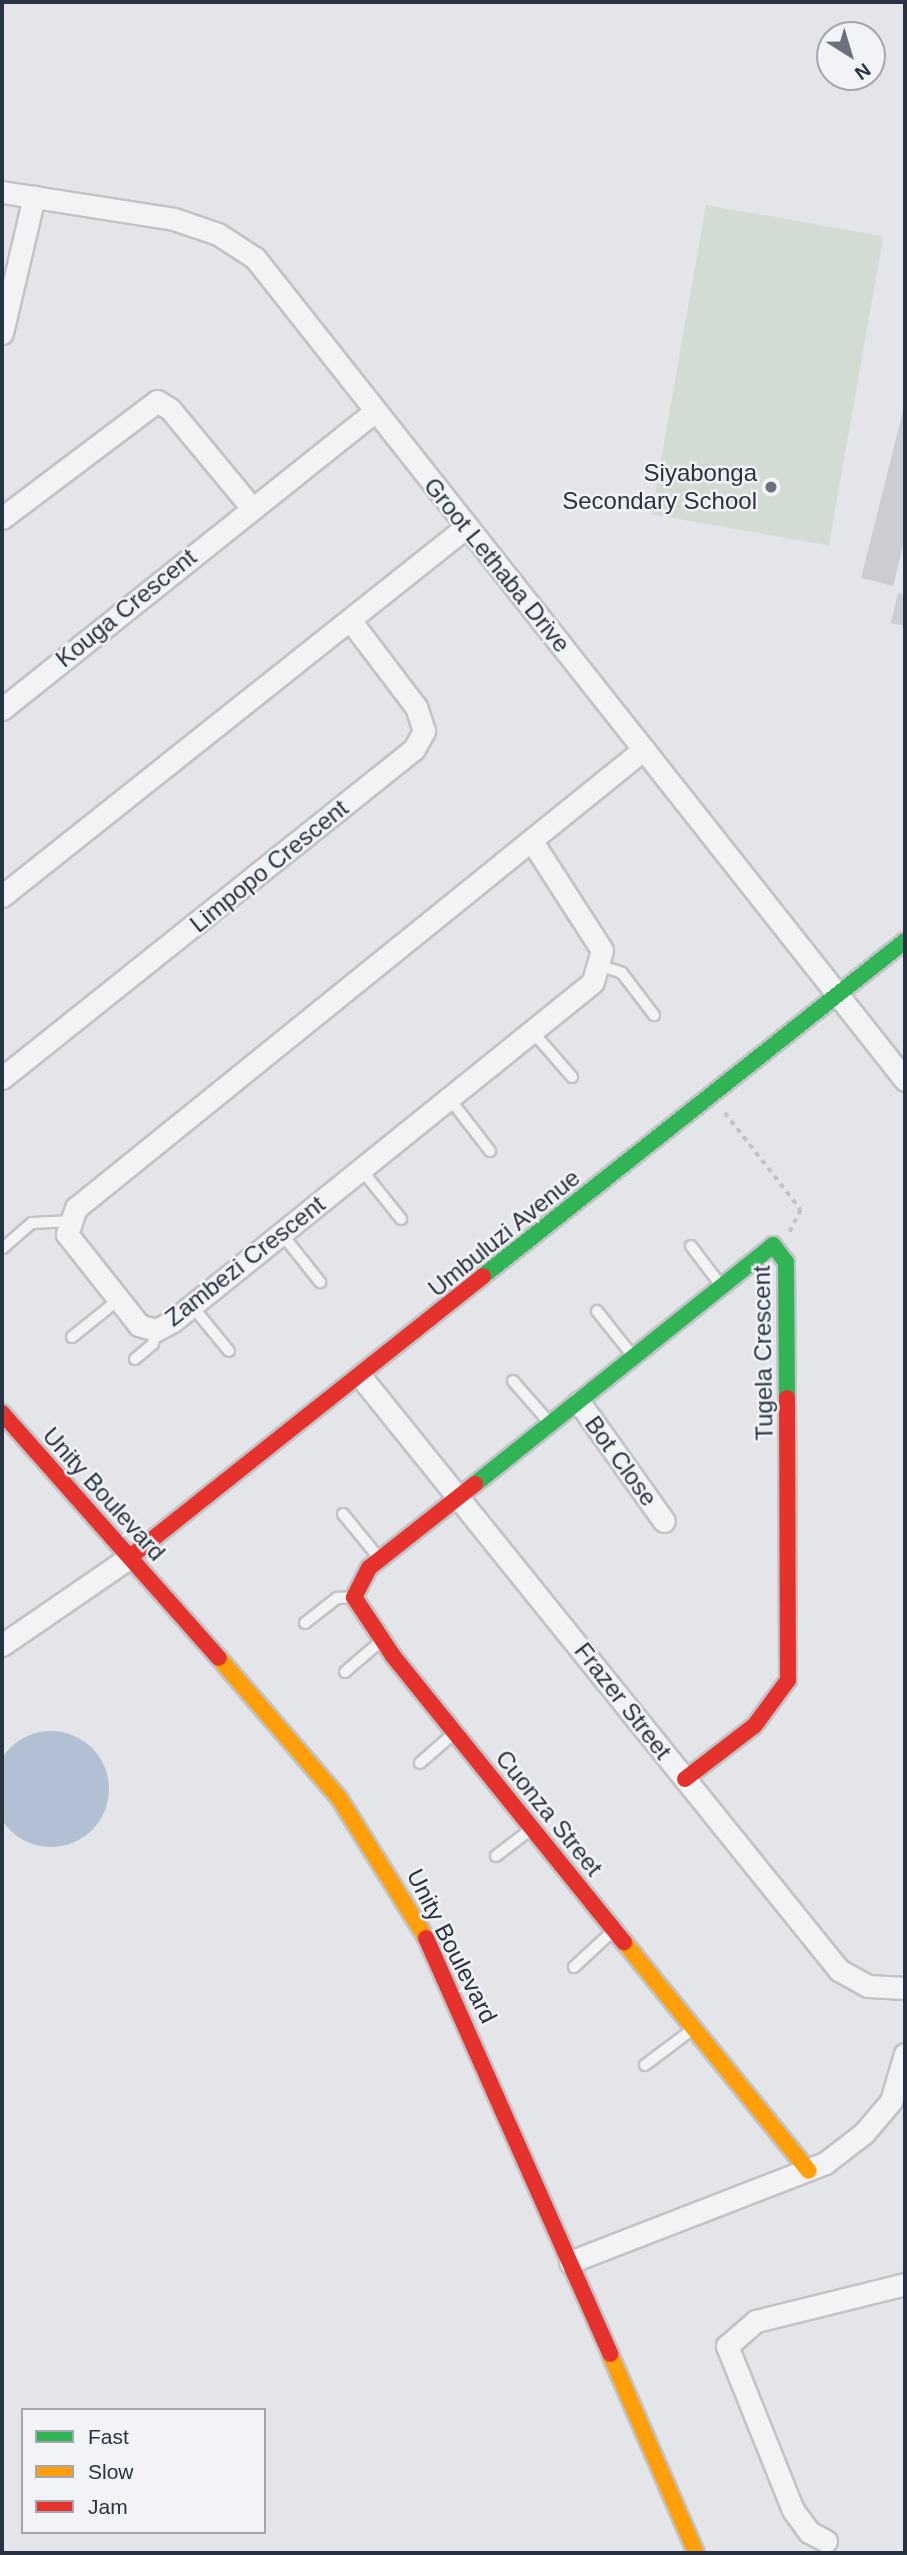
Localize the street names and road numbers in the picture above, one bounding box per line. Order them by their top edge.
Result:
street label: Groot Lethaba Drive [418,472,576,658]
street label: Kouga Crescent [50,543,202,673]
street label: Limpopo Crescent [184,794,354,938]
street label: Umbuluzi Avenue [422,1163,586,1303]
street label: Zambezi Crescent [159,1190,331,1332]
street label: Tugela Crescent [747,1265,779,1441]
street label: Bot Close [579,1410,663,1512]
street label: Unity Boulevard [37,1421,171,1567]
street label: Frazer Street [569,1637,677,1765]
street label: Cuonza Street [490,1744,608,1882]
street label: Unity Boulevard [401,1864,503,2028]

